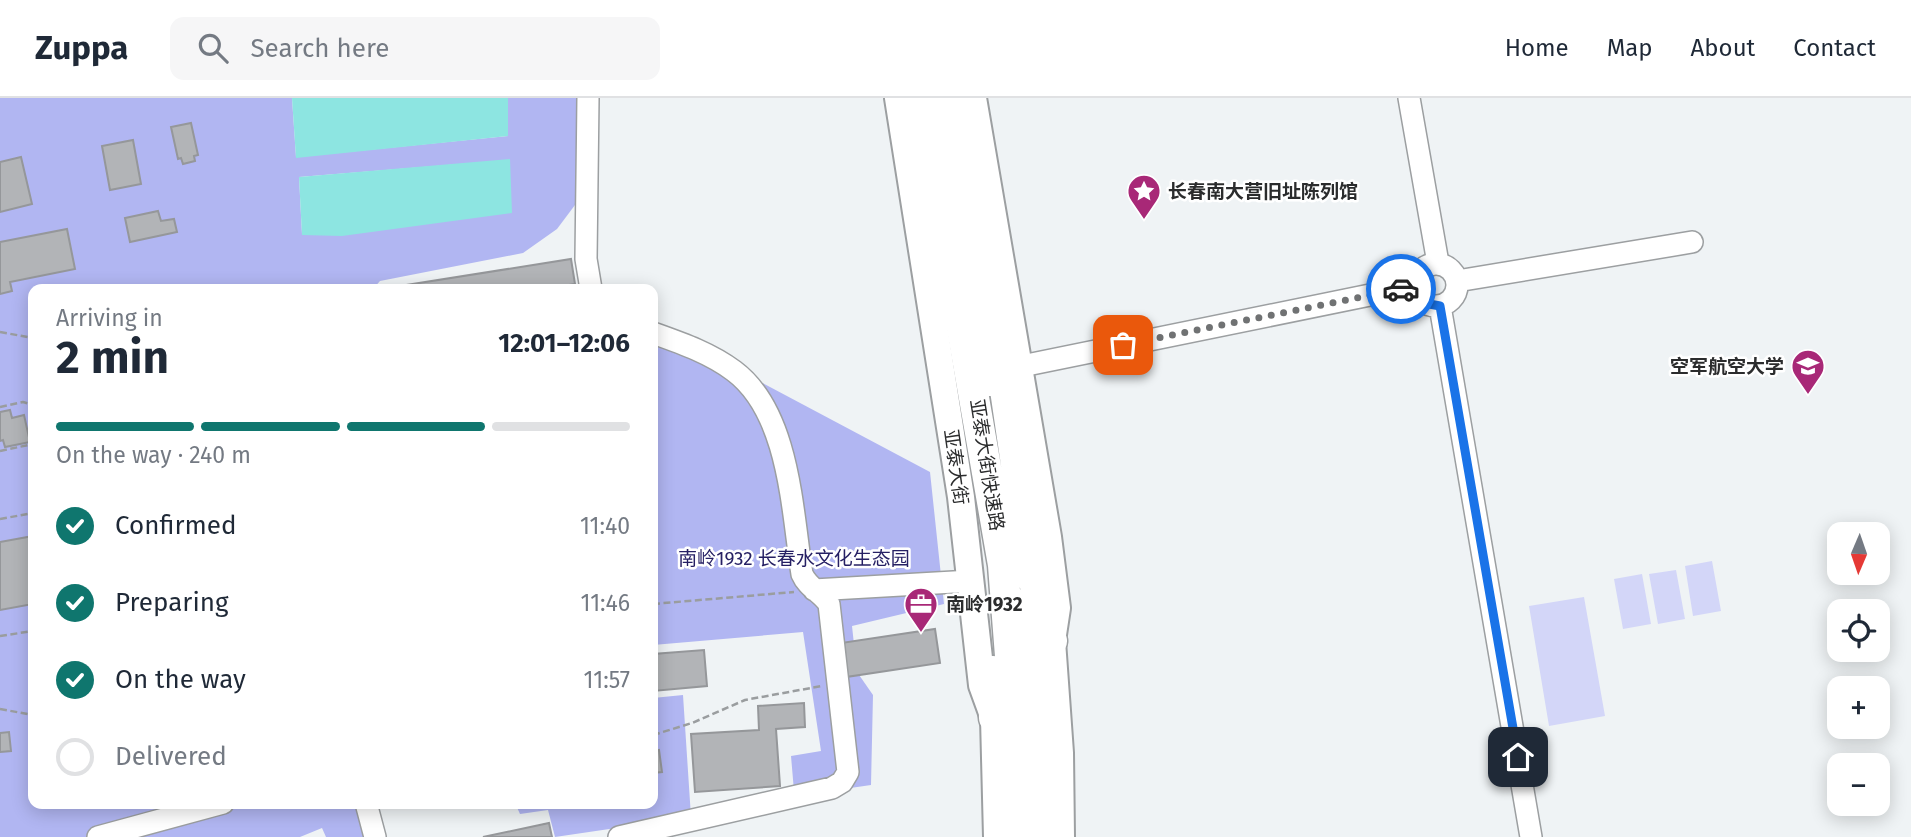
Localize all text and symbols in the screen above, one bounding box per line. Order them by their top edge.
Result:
search box [170,17,660,80]
text: Zuppa [35,28,128,68]
icon: search [194,29,232,67]
text: Search here [250,33,389,64]
text: Home [1505,34,1569,62]
text: Map [1607,34,1653,62]
text: About [1691,34,1755,62]
text: Contact [1793,34,1876,62]
place icon: 长春南大营旧址陈列馆 [1125,172,1163,221]
place label: 长春南大营旧址陈列馆 [1168,180,1358,203]
courier [1366,254,1436,324]
icon: car [1382,270,1420,308]
text: Arriving in [56,304,163,332]
pin [1093,315,1153,375]
icon: bag [1104,326,1142,364]
text: 12:01–12:06 [498,328,630,359]
text: 2 min [56,330,169,385]
school or university icon: 空军航空大学 [1789,347,1827,396]
place label: 空军航空大学 [1670,355,1784,378]
street label: 亚泰大街快速路 [965,398,1009,532]
street label: 亚泰大街 [939,428,973,506]
text: On the way · 240 m [56,441,251,469]
icon: check [56,507,94,545]
text: Confirmed [115,510,236,541]
text: 11:40 [580,512,630,540]
north arrow [1827,522,1890,584]
map controls [1827,522,1890,816]
park label: 南岭1932 长春水文化生态园 [678,547,910,570]
icon: check [56,584,94,622]
office icon: 南岭1932 [902,585,940,634]
text: Preparing [115,587,228,618]
text: 11:46 [581,589,630,617]
place label: 南岭1932 [946,593,1023,616]
button: locate [1827,599,1890,662]
icon: check [56,661,94,699]
text: On the way [115,664,246,695]
text: 11:57 [584,666,630,694]
button: + [1827,676,1890,739]
pin [1488,727,1548,787]
icon: home [1499,738,1537,776]
text: Delivered [115,741,227,772]
button: − [1827,753,1890,816]

